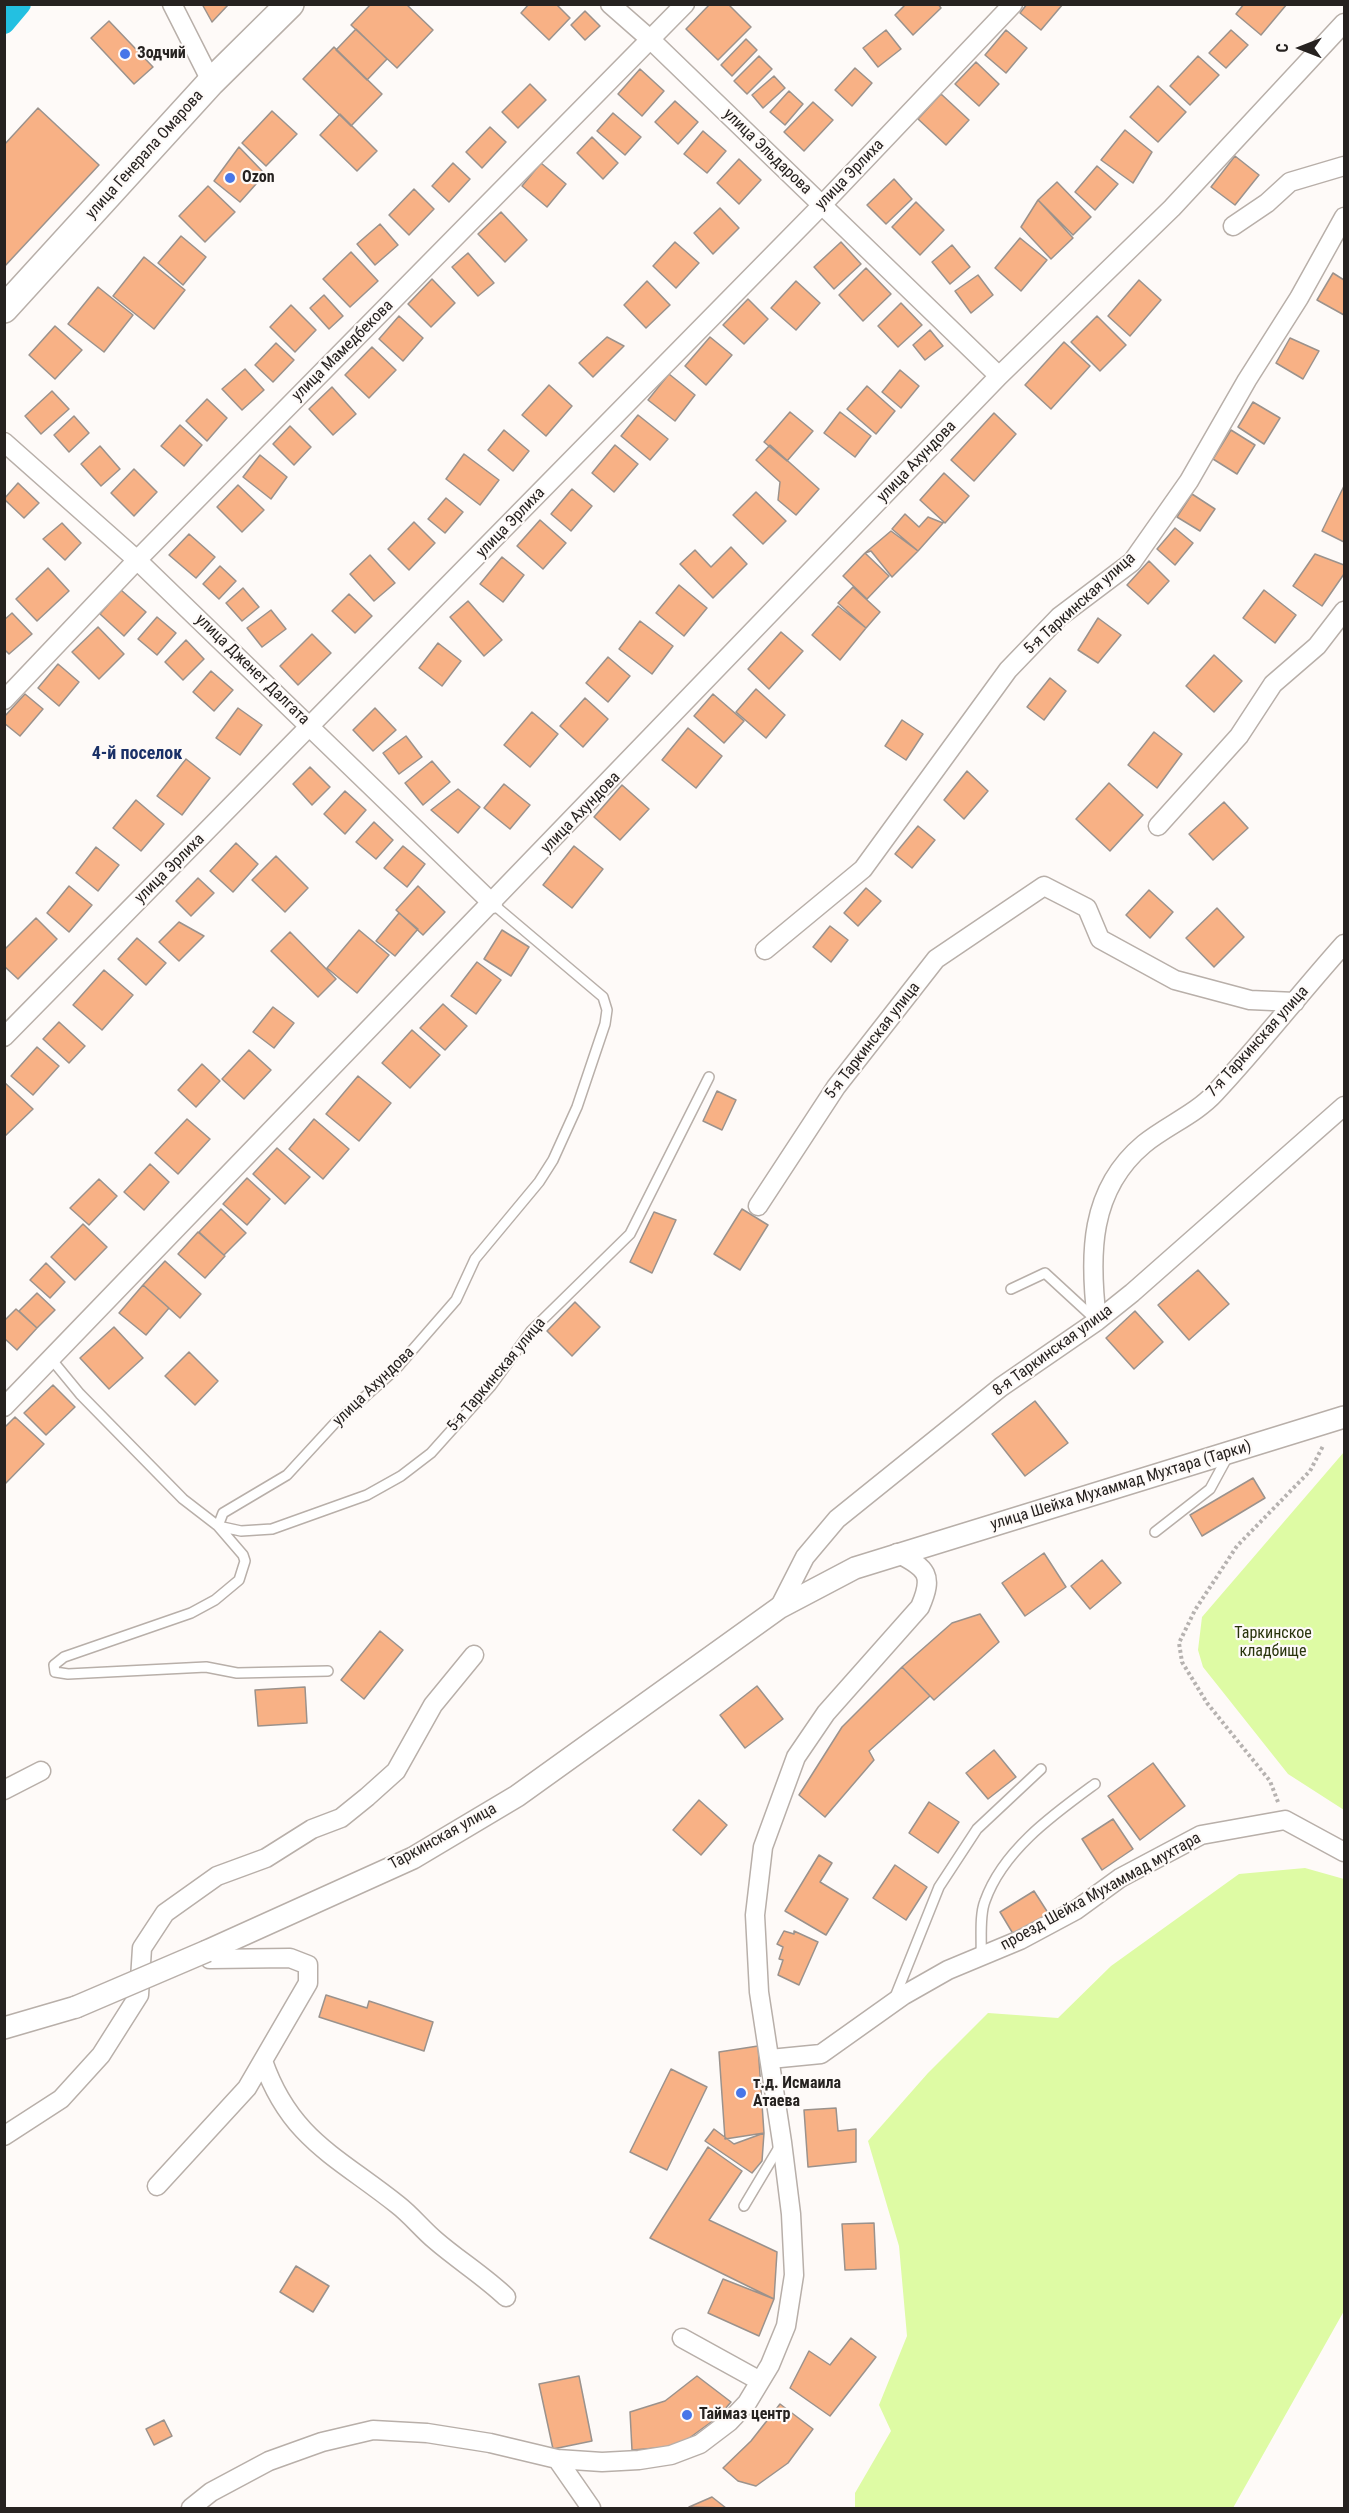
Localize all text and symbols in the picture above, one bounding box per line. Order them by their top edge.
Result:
north arrow [1271,18,1331,78]
text: С [1273,43,1292,53]
place label: Зодчий [137,44,186,64]
marker: Зодчий [118,47,132,61]
street label: улица Генерала Омарова [82,87,208,223]
street label: улица Эльдарова [719,105,815,199]
street label: улица Эрлиха [812,136,888,214]
place label: Ozon [242,168,275,188]
marker: Ozon [223,171,237,185]
street label: улица Мамедбекова [288,296,398,406]
street label: улица Ахундова [873,417,961,507]
street label: улица Эрлиха [473,484,549,562]
street label: 5-я Таркинская улица [1020,549,1140,659]
street label: улица Дженет Далгата [191,611,313,729]
district label: 4-й поселок [92,743,182,765]
street label: улица Ахундова [537,768,625,858]
street label: улица Эрлиха [131,830,209,908]
street label: 5-я Таркинская улица [821,979,925,1103]
street label: 7-я Таркинская улица [1203,982,1313,1102]
street label: 8-я Таркинская улица [989,1301,1117,1401]
street label: 5-я Таркинская улица [444,1314,550,1436]
street label: улица Ахундова [329,1343,419,1431]
street label: улица Шейха Мухаммад Мухтара (Тарки) [988,1437,1254,1535]
park label: Таркинское кладбище [1234,1624,1312,1662]
street label: Таркинская улица [386,1800,500,1874]
street label: проезд Шейха Мухаммад мухтара [998,1829,1204,1955]
place label: т.д. Исмаила Атаева [753,2074,841,2112]
marker: т.д. Исмаила Атаева [734,2086,748,2100]
place label: Таймаз центр [699,2405,790,2425]
marker: Таймаз центр [680,2408,694,2422]

